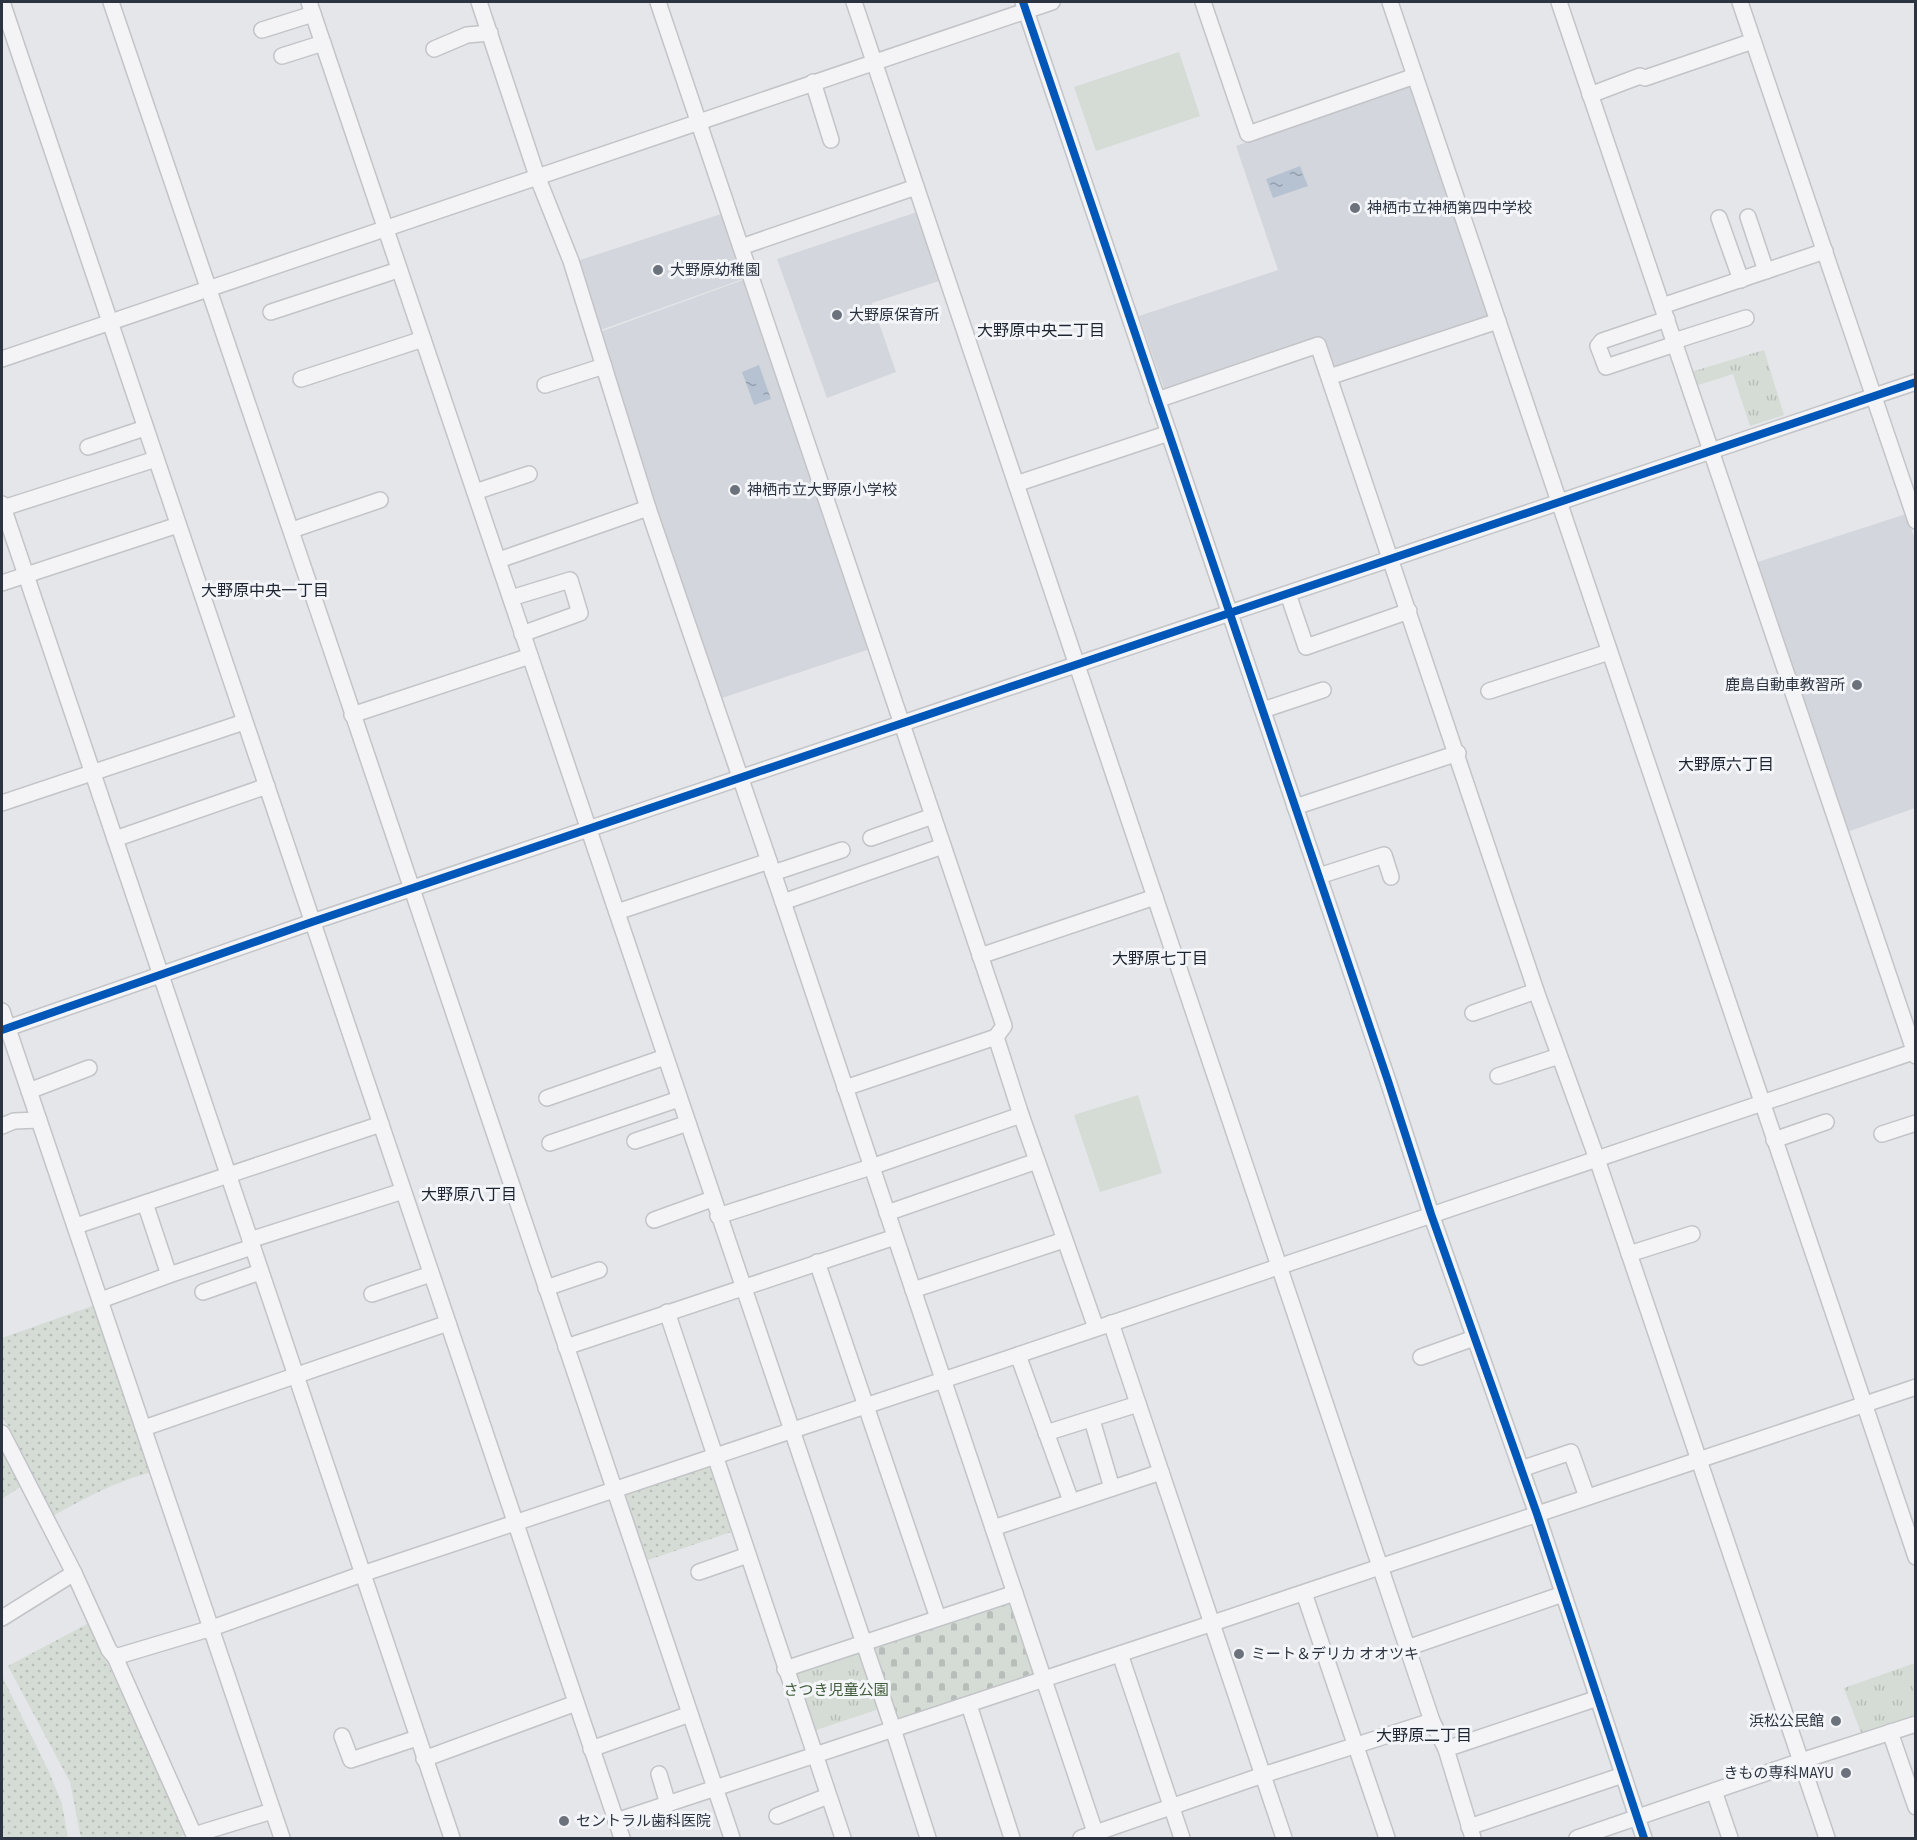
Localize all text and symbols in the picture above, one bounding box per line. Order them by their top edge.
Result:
place label: 神栖市立神栖第四中学校 [1367,198,1532,219]
marker: 神栖市立神栖第四中学校 [1348,201,1362,215]
place label: 大野原幼稚園 [670,260,760,281]
marker: 大野原幼稚園 [651,263,665,277]
place label: 大野原保育所 [849,305,939,326]
marker: 大野原保育所 [830,308,844,322]
district label: 大野原中央二丁目 [977,320,1105,342]
place label: 神栖市立大野原小学校 [747,480,897,501]
marker: 神栖市立大野原小学校 [728,483,742,497]
district label: 大野原中央一丁目 [201,580,329,602]
place label: 鹿島自動車教習所 [1725,675,1845,696]
marker: 鹿島自動車教習所 [1850,678,1864,692]
district label: 大野原六丁目 [1678,754,1774,776]
district label: 大野原七丁目 [1112,948,1208,970]
district label: 大野原八丁目 [421,1184,517,1206]
place label: ミート＆デリカ オオツキ [1251,1644,1419,1665]
marker: ミート＆デリカ オオツキ [1232,1647,1246,1661]
park label: さつき児童公園 [783,1680,889,1701]
place label: 浜松公民館 [1749,1711,1824,1732]
marker: 浜松公民館 [1829,1714,1843,1728]
district label: 大野原二丁目 [1376,1725,1472,1747]
place label: きもの専科MAYU [1723,1763,1834,1784]
marker: きもの専科MAYU [1839,1766,1853,1780]
place label: セントラル歯科医院 [576,1811,711,1832]
marker: セントラル歯科医院 [557,1814,571,1828]

